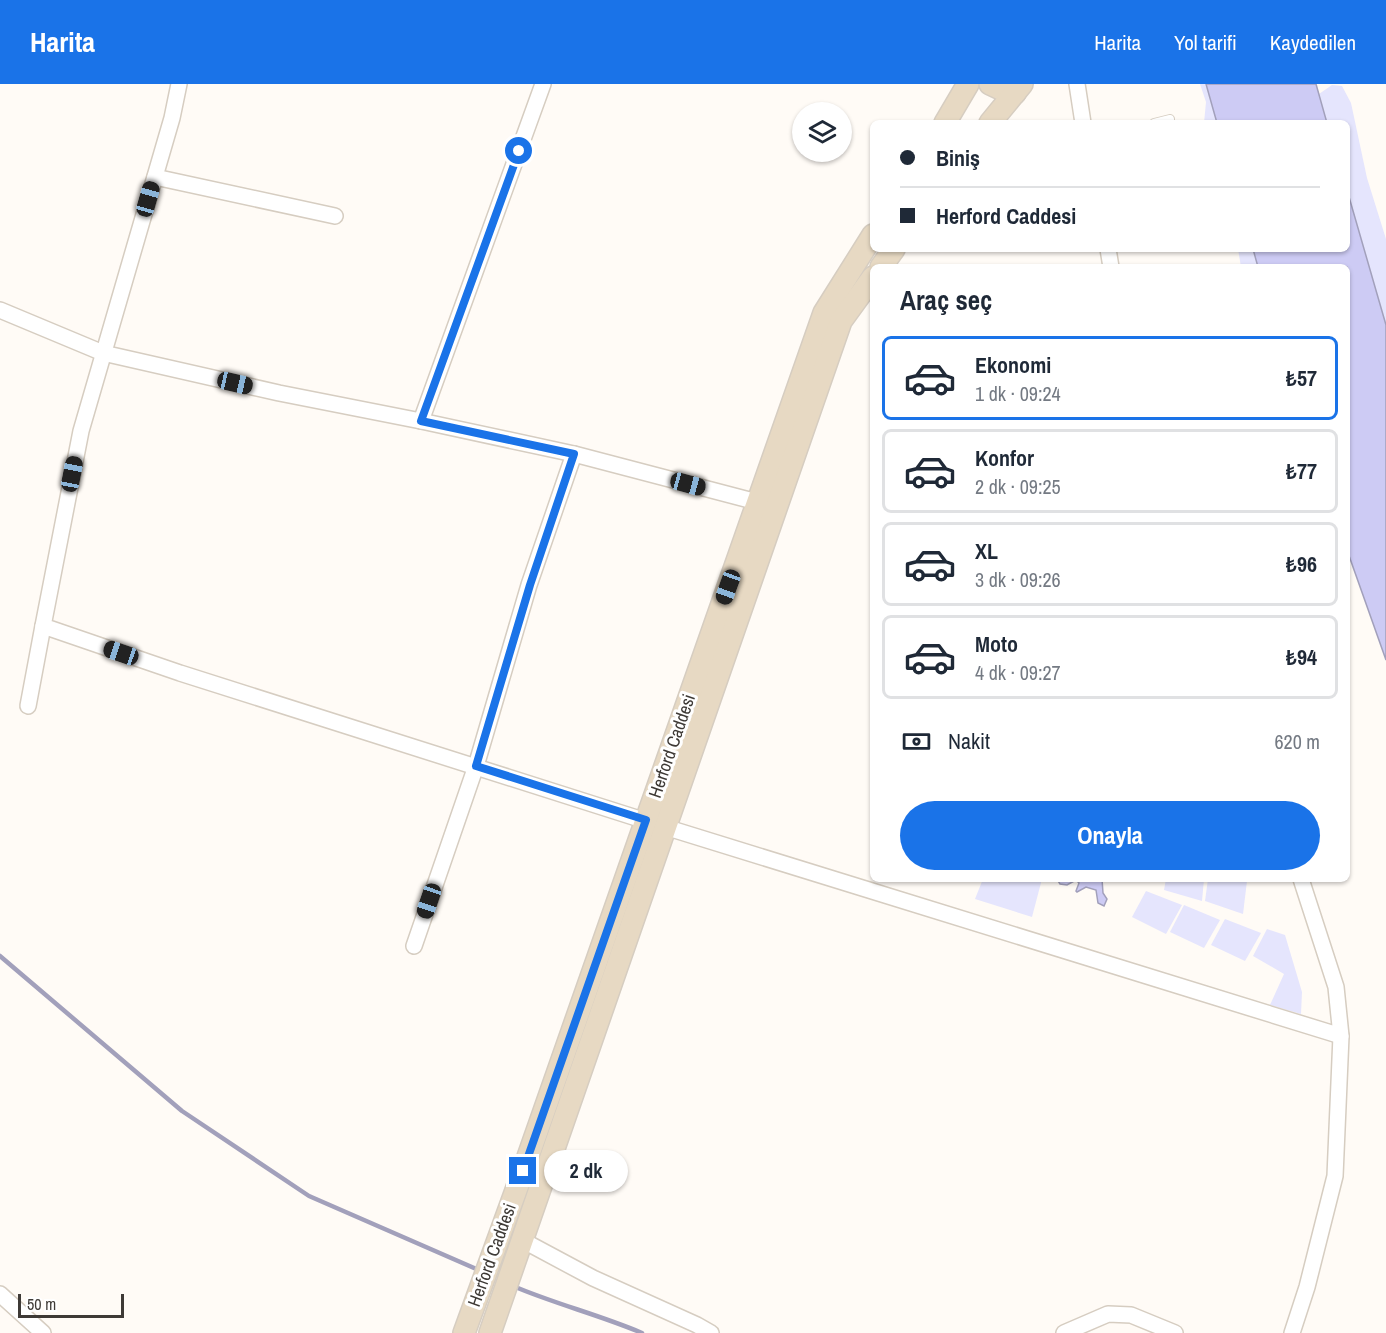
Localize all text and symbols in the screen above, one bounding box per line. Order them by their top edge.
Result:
text: Harita [30,23,95,61]
text: Harita [1094,28,1141,57]
text: Yol tarifi [1174,28,1237,57]
text: Kaydedilen [1270,28,1356,57]
map controls [792,102,852,162]
button: layers [792,102,852,162]
route start [505,137,532,164]
text: Biniş [936,143,980,173]
car [134,179,162,219]
text: Herford Caddesi [936,201,1076,231]
text: Araç seç [900,282,992,318]
text: Ekonomi [975,350,1051,380]
icon: car [903,351,957,405]
text: ₺57 [1286,363,1317,393]
car [215,370,255,396]
text: 1 dk · 09:24 [975,380,1061,407]
text: Konfor [975,443,1034,473]
icon: car [903,444,957,498]
car [60,455,84,493]
text: ₺77 [1286,456,1317,486]
car [668,471,708,497]
text: 2 dk · 09:25 [975,473,1061,500]
text: XL [975,536,998,566]
icon: car [903,537,957,591]
text: ₺96 [1286,549,1317,579]
text: 3 dk · 09:26 [975,566,1061,593]
car [713,567,743,607]
text: Moto [975,629,1018,659]
icon: car [903,630,957,684]
car [101,639,141,667]
text: ₺94 [1286,642,1317,672]
text: 4 dk · 09:27 [975,659,1061,686]
street label: Herford Caddesi [642,691,701,801]
icon: cash [900,725,933,758]
text: Nakit [948,726,990,756]
text: 620 m [1274,728,1320,755]
button: Onayla [900,801,1320,870]
car [415,881,443,921]
callout: 2 dk [544,1150,628,1192]
route end [509,1157,536,1184]
text: 2 dk [570,1157,602,1184]
street label: Herford Caddesi [461,1200,522,1310]
scale bar [18,1291,124,1318]
text: 50 m [27,1293,56,1315]

